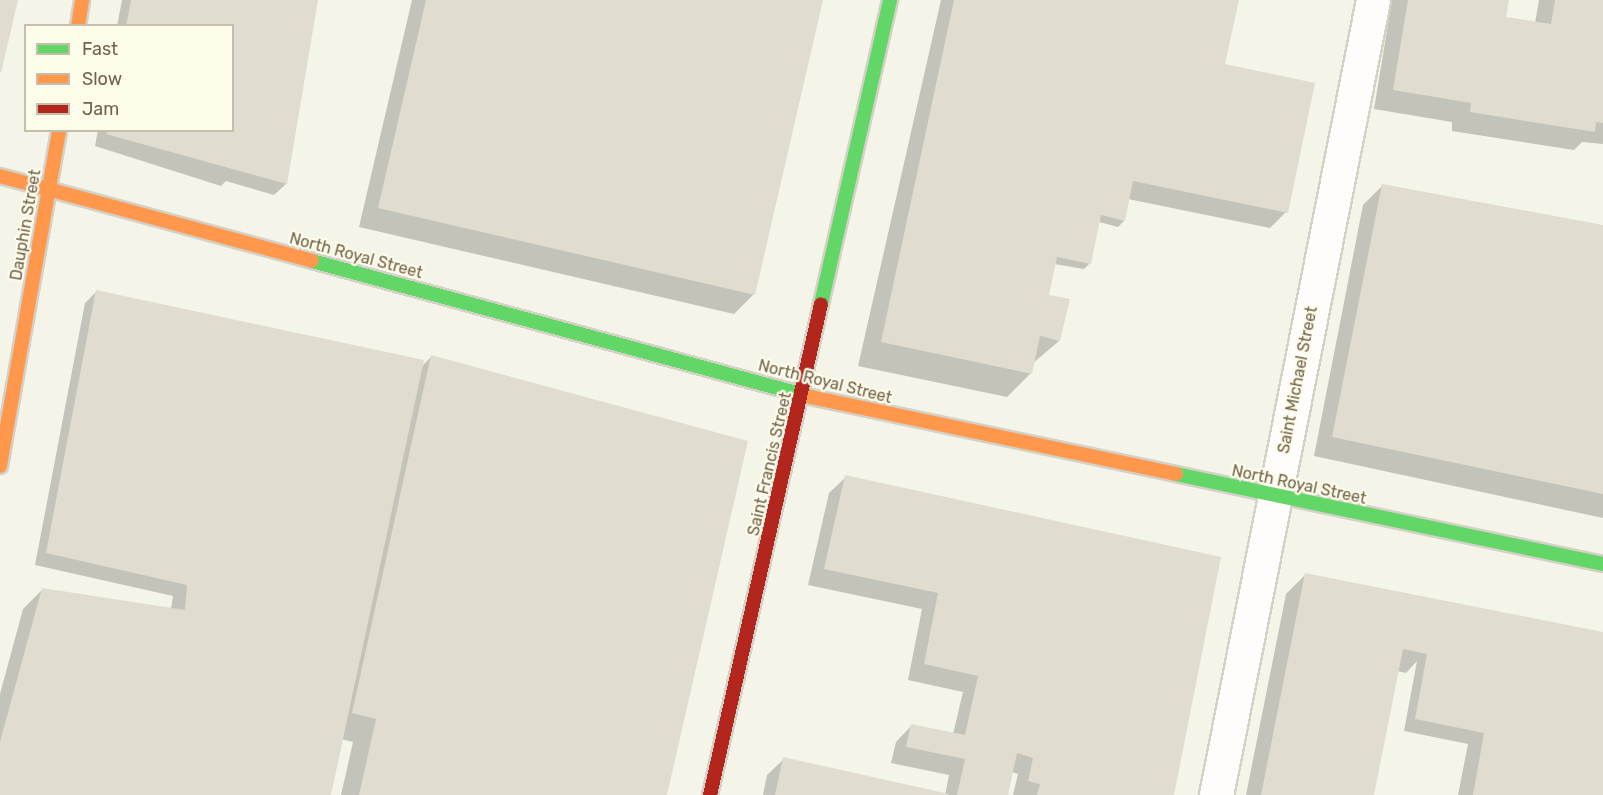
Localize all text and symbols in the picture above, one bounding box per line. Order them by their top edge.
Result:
legend [24,24,234,132]
text: Fast [82,38,118,60]
text: Slow [82,68,122,90]
text: Jam [82,98,119,120]
street label: Dauphin Street [7,168,45,282]
street label: North Royal Street [287,229,425,283]
street label: Saint Michael Street [1274,305,1322,455]
street label: North Royal Street [756,356,894,408]
street label: Saint Francis Street [744,390,796,538]
street label: North Royal Street [1230,461,1368,509]

